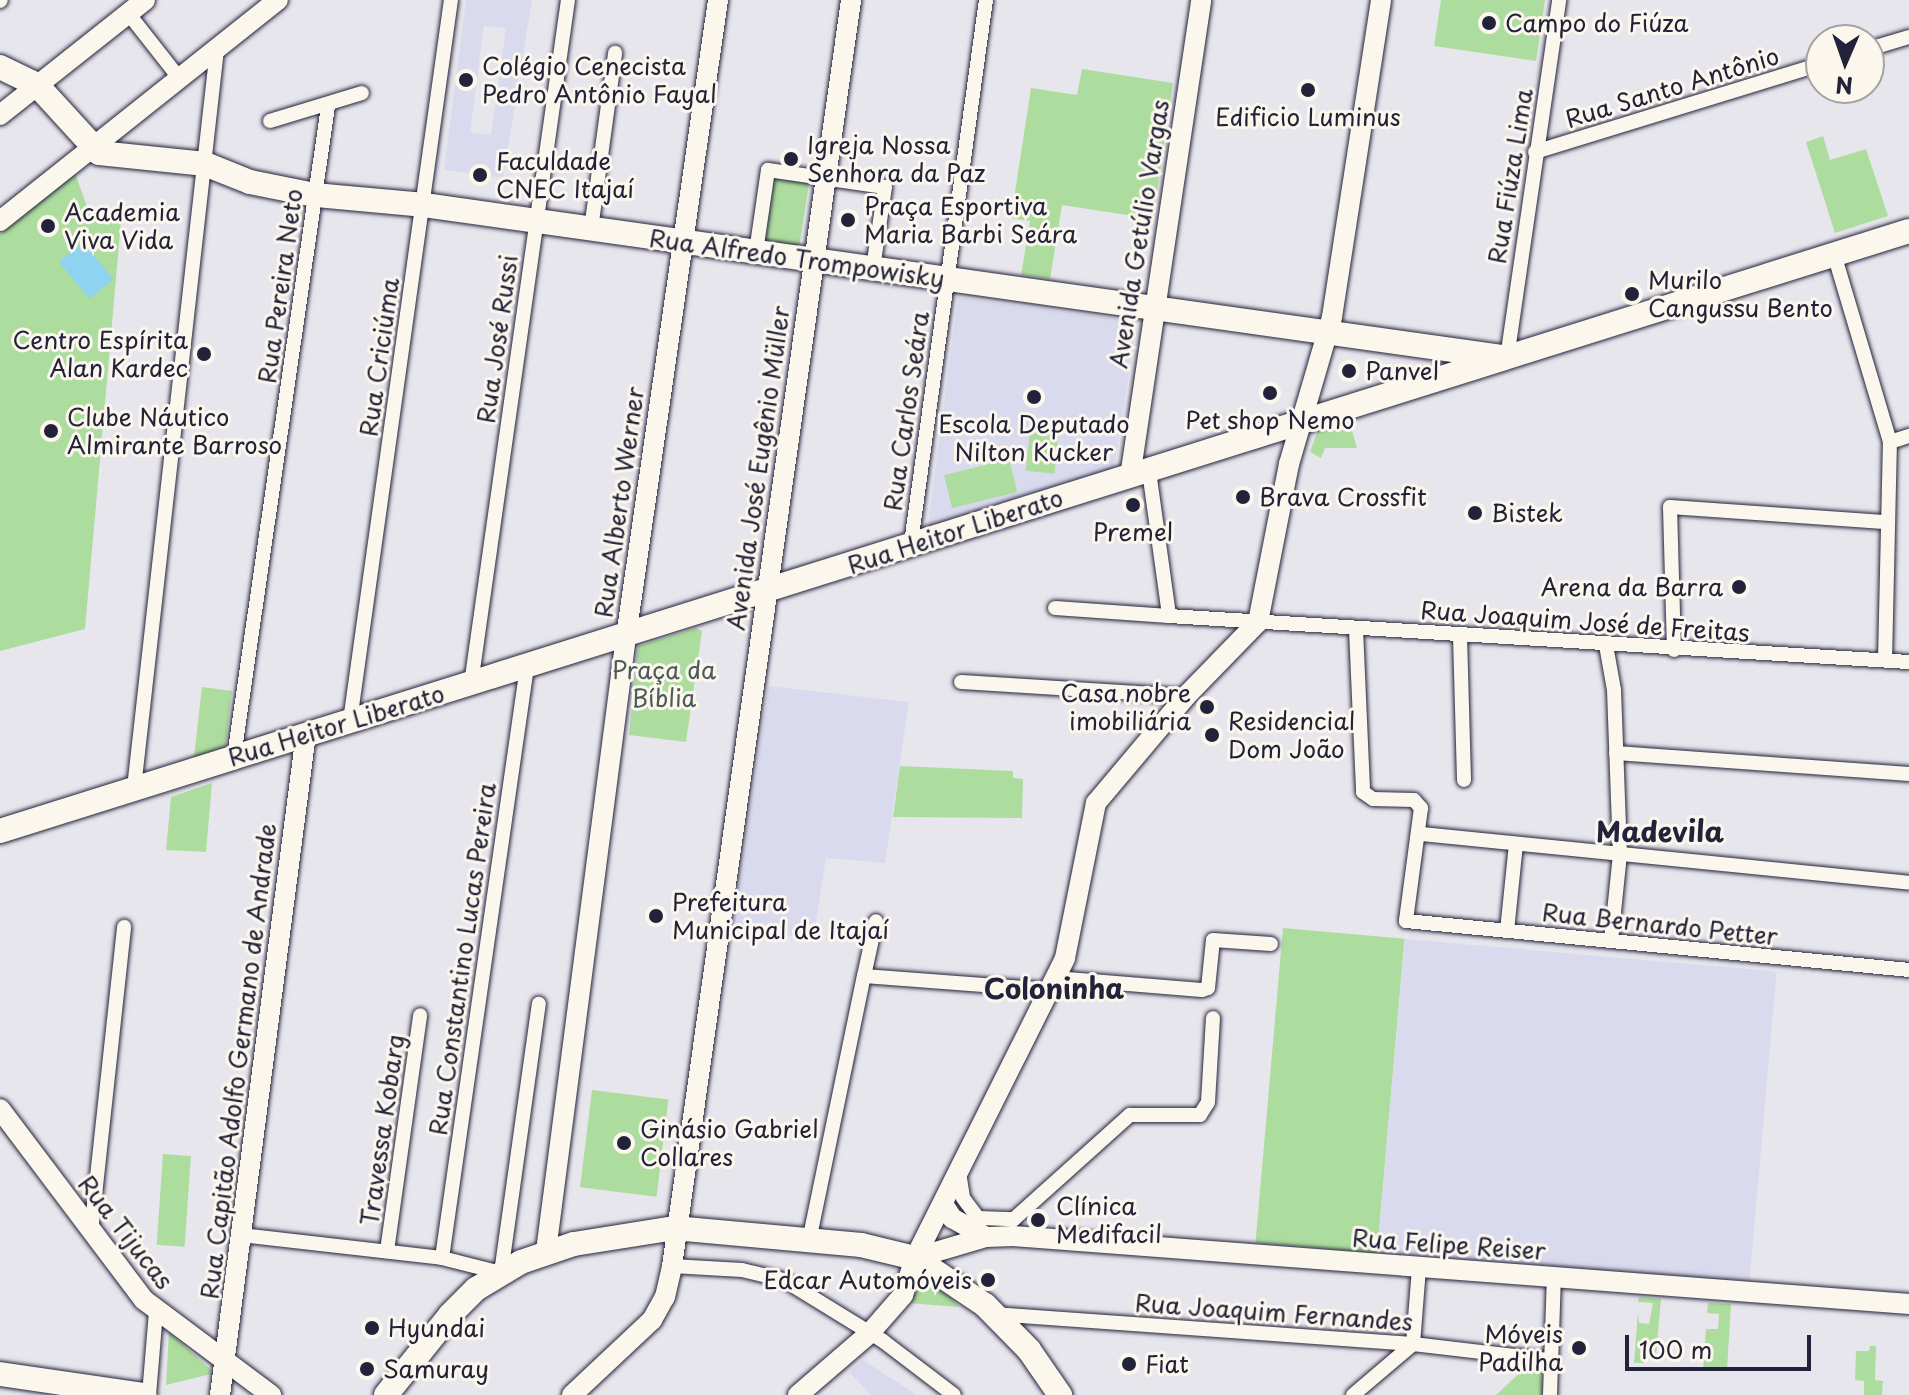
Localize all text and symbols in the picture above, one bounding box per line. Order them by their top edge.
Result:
place label: Campo do Fiúza [1505,9,1689,37]
marker: Campo do Fiúza [1480,14,1498,32]
north arrow [1805,24,1885,104]
street label: Rua Santo Antônio [1563,41,1781,133]
place label: Colégio Cenecista Pedro Antônio Fayal [482,52,717,108]
text: N [1835,70,1854,103]
marker: Colégio Cenecista Pedro Antônio Fayal [457,71,475,89]
marker: Edificio Luminus [1299,81,1317,99]
street label: Rua Fiúza Lima [1482,85,1538,267]
street label: Avenida Getúlio Vargas [1104,98,1174,370]
place label: Edificio Luminus [1215,103,1401,131]
place label: Igreja Nossa Senhora da Paz [807,131,986,187]
place label: Faculdade CNEC Itajaí [496,147,633,203]
marker: Igreja Nossa Senhora da Paz [782,150,800,168]
marker: Faculdade CNEC Itajaí [471,166,489,184]
street label: Rua Pereira Neto [252,186,308,386]
place label: Praça Esportiva Maria Barbi Seára [864,192,1079,248]
place label: Academia Viva Vida [64,198,180,254]
marker: Praça Esportiva Maria Barbi Seára [839,211,857,229]
marker: Academia Viva Vida [39,217,57,235]
street label: Rua Alfredo Trompowisky [647,223,947,293]
street label: Rua José Russi [471,252,523,426]
place label: Murilo Cangussu Bento [1648,266,1833,322]
street label: Rua Criciúma [354,276,404,438]
marker: Murilo Cangussu Bento [1623,285,1641,303]
street label: Avenida José Eugênio Müller [721,303,795,633]
street label: Rua Carlos Seára [878,309,934,513]
place label: Centro Espírita Alan Kardec [12,326,188,382]
marker: Centro Espírita Alan Kardec [195,345,213,363]
place label: Panvel [1365,357,1439,385]
marker: Panvel [1340,362,1358,380]
street label: Rua Alberto Werner [588,384,650,620]
marker: Pet shop Nemo [1261,384,1279,402]
marker: Escola Deputado Nilton Kucker [1025,388,1043,406]
place label: Clube Náutico Almirante Barroso [67,403,282,459]
place label: Pet shop Nemo [1183,406,1357,434]
place label: Escola Deputado Nilton Kucker [937,410,1131,466]
marker: Clube Náutico Almirante Barroso [42,422,60,440]
street label: Rua Heitor Liberato [842,482,1068,580]
place label: Brava Crossfit [1259,483,1426,511]
marker: Brava Crossfit [1234,488,1252,506]
marker: Premel [1124,496,1142,514]
place label: Bistek [1491,499,1563,527]
marker: Bistek [1466,504,1484,522]
place label: Premel [1093,518,1173,546]
place label: Arena da Barra [1542,573,1723,601]
marker: Arena da Barra [1730,578,1748,596]
street label: Rua Joaquim José de Freitas [1419,595,1751,647]
park label: Praça da Bíblia [612,656,716,712]
street label: Rua Heitor Liberato [223,678,449,772]
place label: Casa nobre imobiliária [1059,679,1191,735]
marker: Casa nobre imobiliária [1198,698,1216,716]
place label: Residencial Dom João [1228,707,1355,763]
marker: Residencial Dom João [1203,726,1221,744]
street label: Rua Constantino Lucas Pereira [423,780,501,1138]
district label: Madevila [1596,814,1724,848]
street label: Rua Capitão Adolfo Germano de Andrade [194,819,282,1303]
place label: Prefeitura Municipal de Itajaí [672,888,888,944]
street label: Rua Bernardo Petter [1538,897,1782,951]
marker: Prefeitura Municipal de Itajaí [647,907,665,925]
district label: Coloninha [984,971,1124,1005]
street label: Travessa Kobarg [354,1033,410,1227]
place label: Ginásio Gabriel Collares [640,1115,819,1171]
marker: Ginásio Gabriel Collares [615,1134,633,1152]
street label: Rua Tijucas [73,1169,179,1295]
place label: Clínica Medifacil [1056,1192,1162,1248]
marker: Clínica Medifacil [1027,1209,1049,1231]
street label: Rua Felipe Reiser [1350,1223,1548,1265]
place label: Edcar Automóveis [764,1266,972,1294]
marker: Edcar Automóveis [979,1271,997,1289]
street label: Rua Joaquim Fernandes [1134,1288,1414,1336]
place label: Hyundai [388,1314,485,1342]
marker: Hyundai [363,1319,381,1337]
scale bar [1629,1319,1815,1369]
place label: Móveis Padilha [1478,1320,1563,1376]
text: 100 m [1639,1331,1712,1367]
marker: Móveis Padilha [1570,1339,1588,1357]
place label: Fiat [1145,1350,1189,1378]
place label: Samuray [383,1355,489,1383]
marker: Fiat [1120,1355,1138,1373]
marker: Samuray [358,1360,376,1378]

